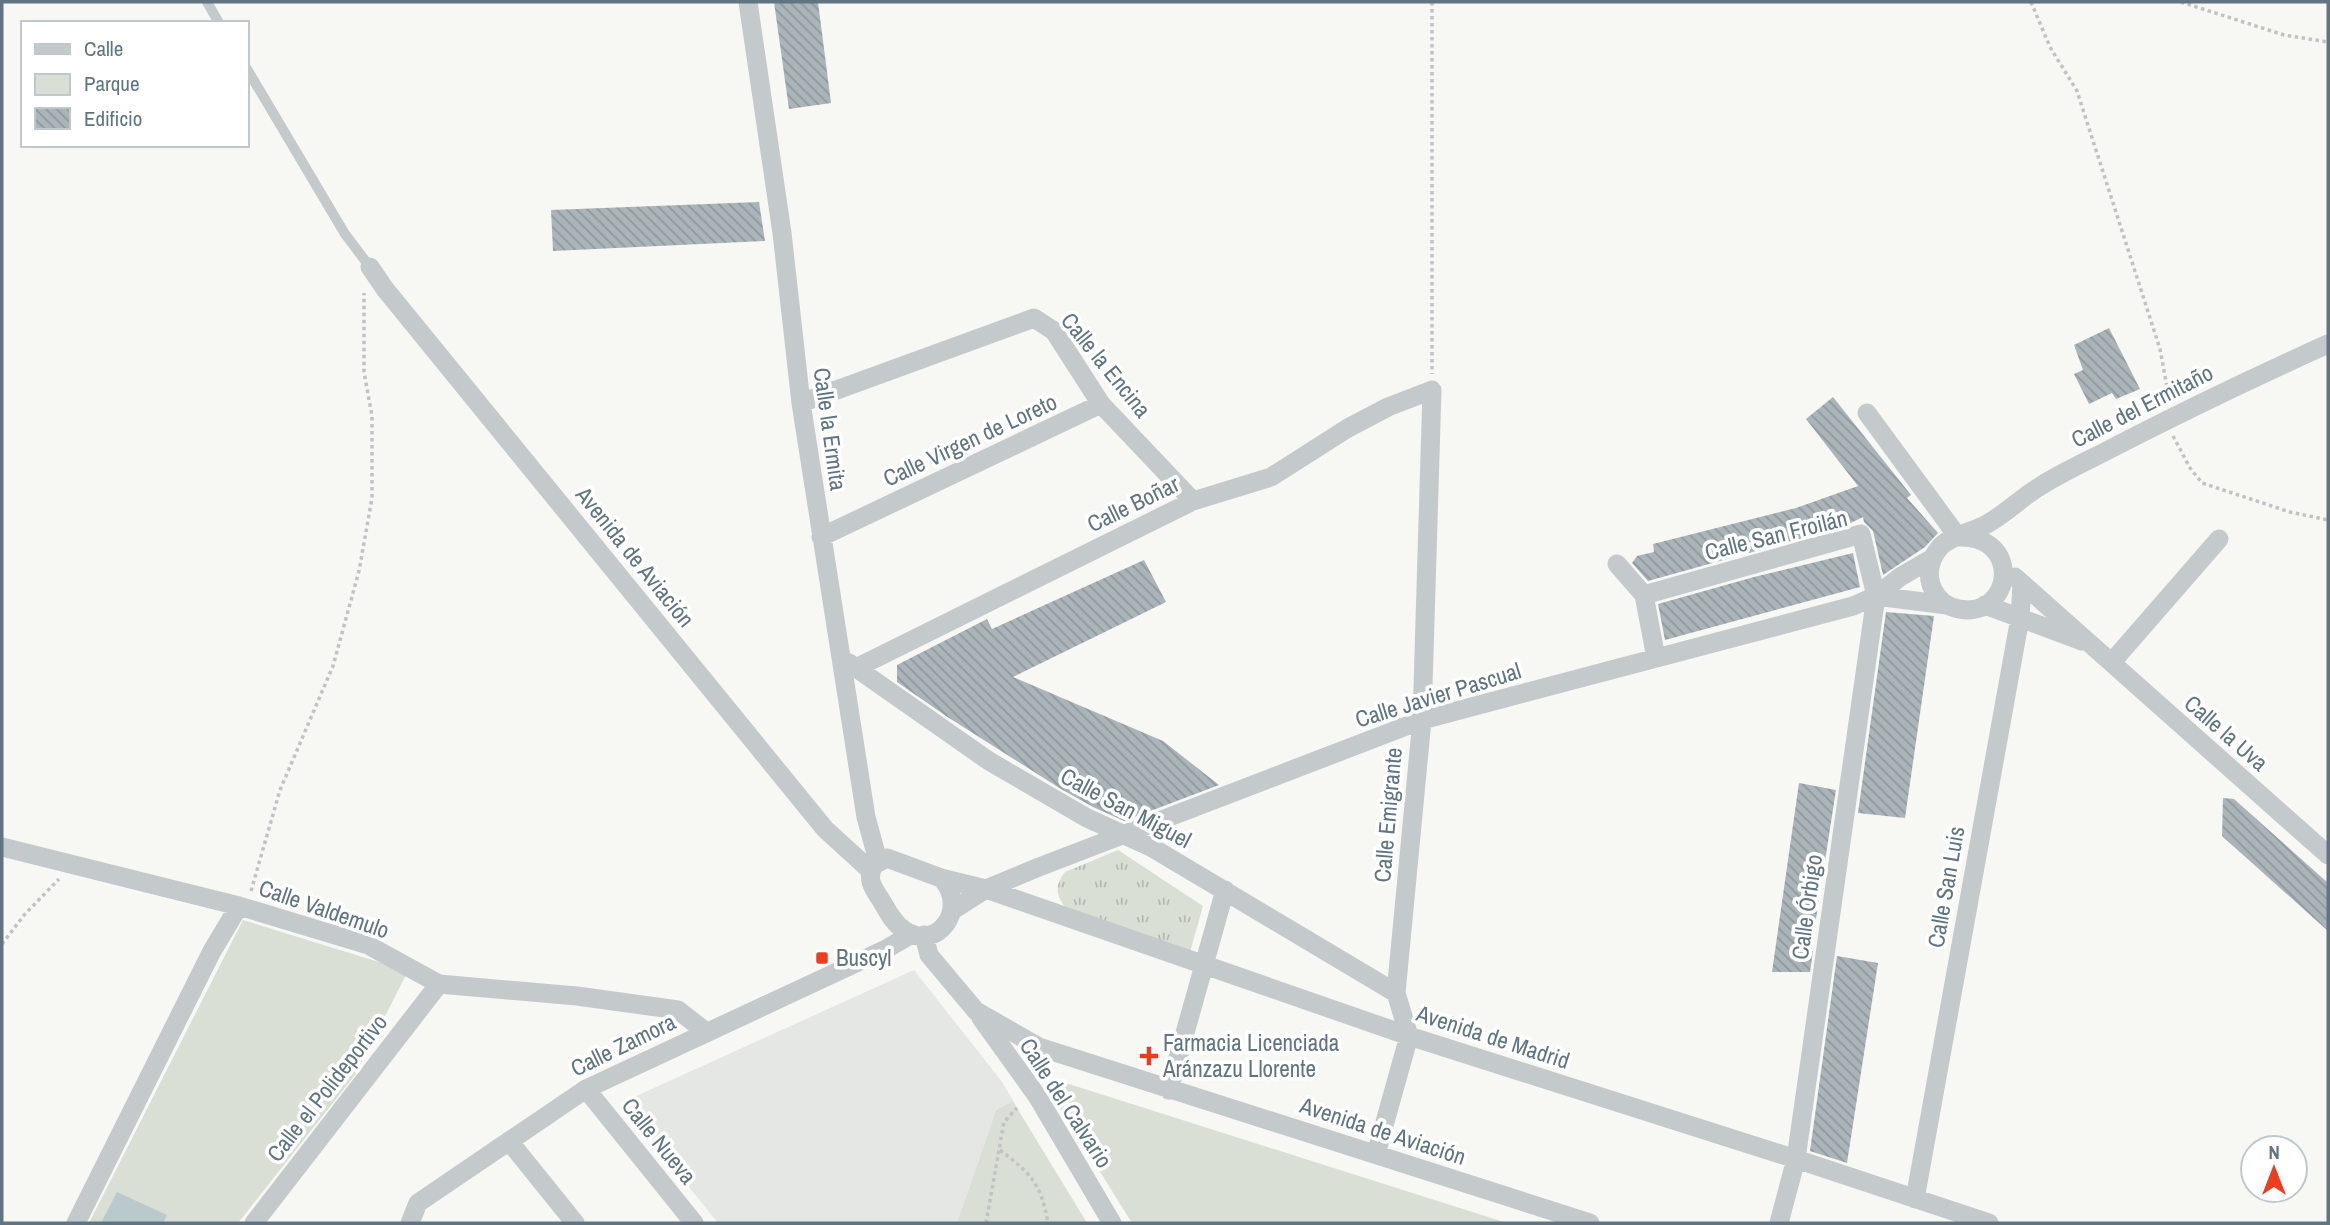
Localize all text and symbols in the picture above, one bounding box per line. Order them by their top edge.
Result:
legend [21,21,248,147]
text: Calle [84,34,123,63]
text: Parque [84,69,140,98]
text: Edificio [84,104,142,133]
street label: Calle la Encina [1054,306,1159,424]
street label: Calle del Ermitaño [2066,357,2218,455]
street label: Calle la Ermita [807,366,855,493]
street label: Calle Virgen de Loreto [878,386,1062,493]
street label: Calle Boñar [1082,468,1184,539]
street label: Avenida de Aviación [568,479,702,633]
street label: Calle San Froilán [1701,502,1850,567]
street label: Calle Javier Pascual [1351,655,1525,734]
street label: Calle la Uva [2178,688,2275,778]
street label: Calle Emigrante [1366,746,1409,884]
street label: Calle San Miguel [1056,760,1197,855]
street label: Calle San Luis [1920,824,1971,950]
street label: Calle Órbigo [1784,852,1829,962]
street label: Calle Valdemulo [255,872,393,945]
place label: Buscyl [836,942,892,973]
marker: Buscyl [814,950,830,966]
street label: Avenida de Madrid [1412,997,1574,1076]
street label: Calle Zamora [565,1006,681,1083]
street label: Calle el Polideportivo [259,1008,394,1168]
place label: Farmacia Licenciada Aránzazu Llorente [1162,1027,1340,1084]
street label: Calle del Calvario [1013,1032,1120,1174]
marker: Farmacia Licenciada Aránzazu Llorente [1141,1048,1157,1064]
street label: Avenida de Aviación [1295,1089,1470,1172]
street label: Calle Nueva [615,1091,704,1191]
north arrow [2239,1134,2309,1204]
text: N [2268,1139,2280,1165]

